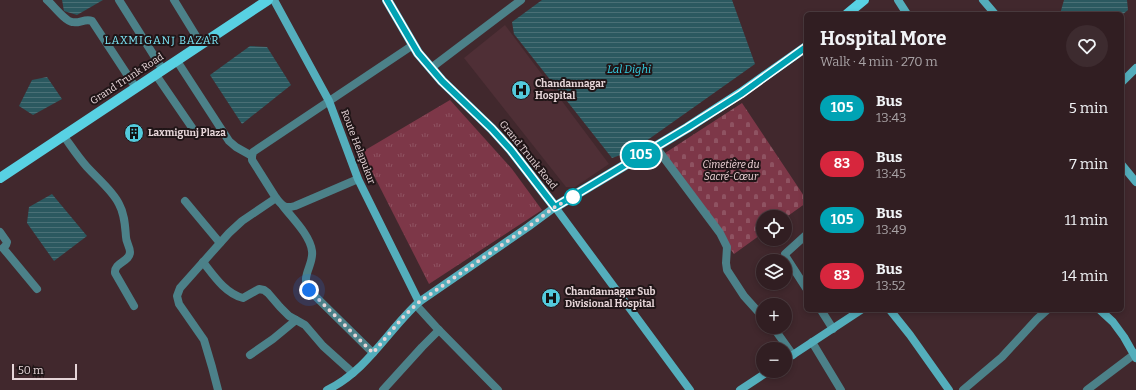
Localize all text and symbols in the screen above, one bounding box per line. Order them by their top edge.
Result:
button: heart [1066,25,1108,67]
text: Hospital More [820,27,946,50]
district label: LAXMIGANJ BAZAR [104,34,220,47]
street label: Grand Trunk Road [88,51,166,107]
text: Walk · 4 min · 270 m [820,54,938,69]
water label: Lal Dighi [607,63,651,76]
place label: Chandannagar Hospital [535,78,606,102]
hospital icon: Chandannagar Hospital [510,79,532,101]
text: Bus [876,92,902,110]
text: 105 [831,99,853,116]
text: 5 min [1069,99,1108,117]
street label: Route Helapukur [338,108,378,187]
text: 13:43 [876,110,906,125]
street label: Grand Trunk Road [497,118,559,192]
building icon: Laxmigunj Plaza [123,122,145,144]
place label: Laxmigunj Plaza [148,127,226,139]
line badge: 105 [618,142,664,168]
text: 105 [630,146,652,163]
text: Bus [876,148,902,166]
text: 83 [834,155,850,172]
text: 7 min [1069,155,1108,173]
park label: Cimetière du Sacré-Cœur [702,159,760,183]
text: 13:45 [876,166,906,181]
unlabelled marker [564,188,582,206]
text: Bus [876,204,902,222]
map controls [756,210,792,378]
button: locate [756,210,792,246]
text: 105 [831,211,853,228]
text: 11 min [1065,211,1108,229]
text: 13:49 [876,222,907,237]
button: layers [756,254,792,290]
text: Bus [876,260,902,278]
text: 83 [834,267,850,284]
text: 14 min [1062,267,1108,285]
text: 13:52 [876,278,905,293]
your location [299,280,319,300]
place label: Chandannagar Sub Divisional Hospital [565,286,655,310]
hospital icon: Chandannagar Sub Divisional Hospital [540,287,562,309]
button: + [756,298,792,334]
button: − [756,342,792,378]
scale bar [12,362,77,381]
text: 50 m [18,364,44,377]

